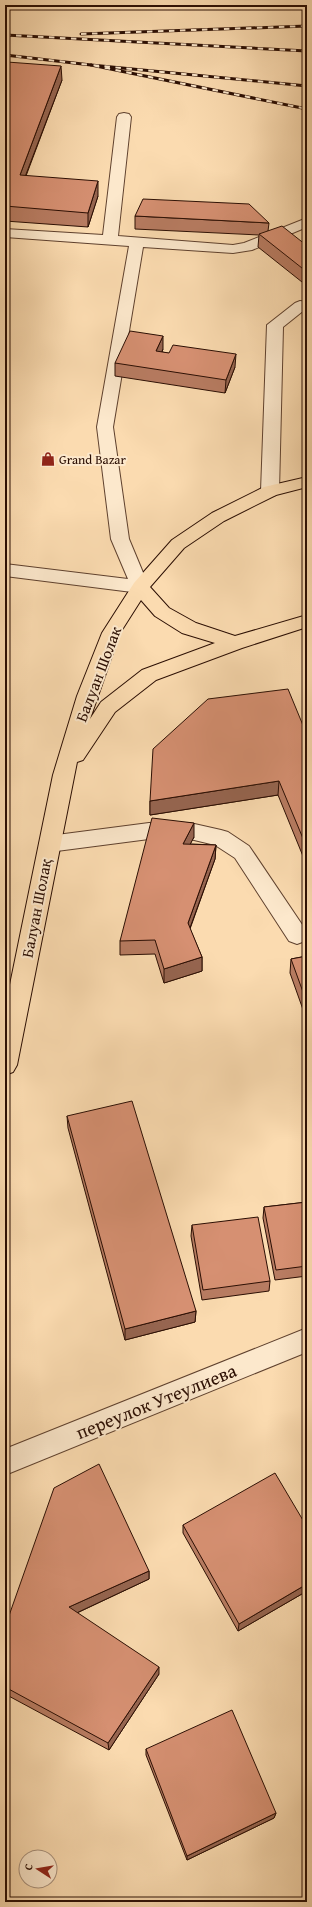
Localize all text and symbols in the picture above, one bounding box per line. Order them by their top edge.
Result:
place label: Grand Bazar [59,450,126,469]
shop icon: Grand Bazar [40,451,56,467]
street label: Балуан Шолак [69,622,127,725]
street label: Балуан Шолақ [15,856,57,960]
street label: переулок Утеулиева [71,1356,241,1446]
north arrow [18,1849,58,1889]
text: С [20,1862,37,1872]

